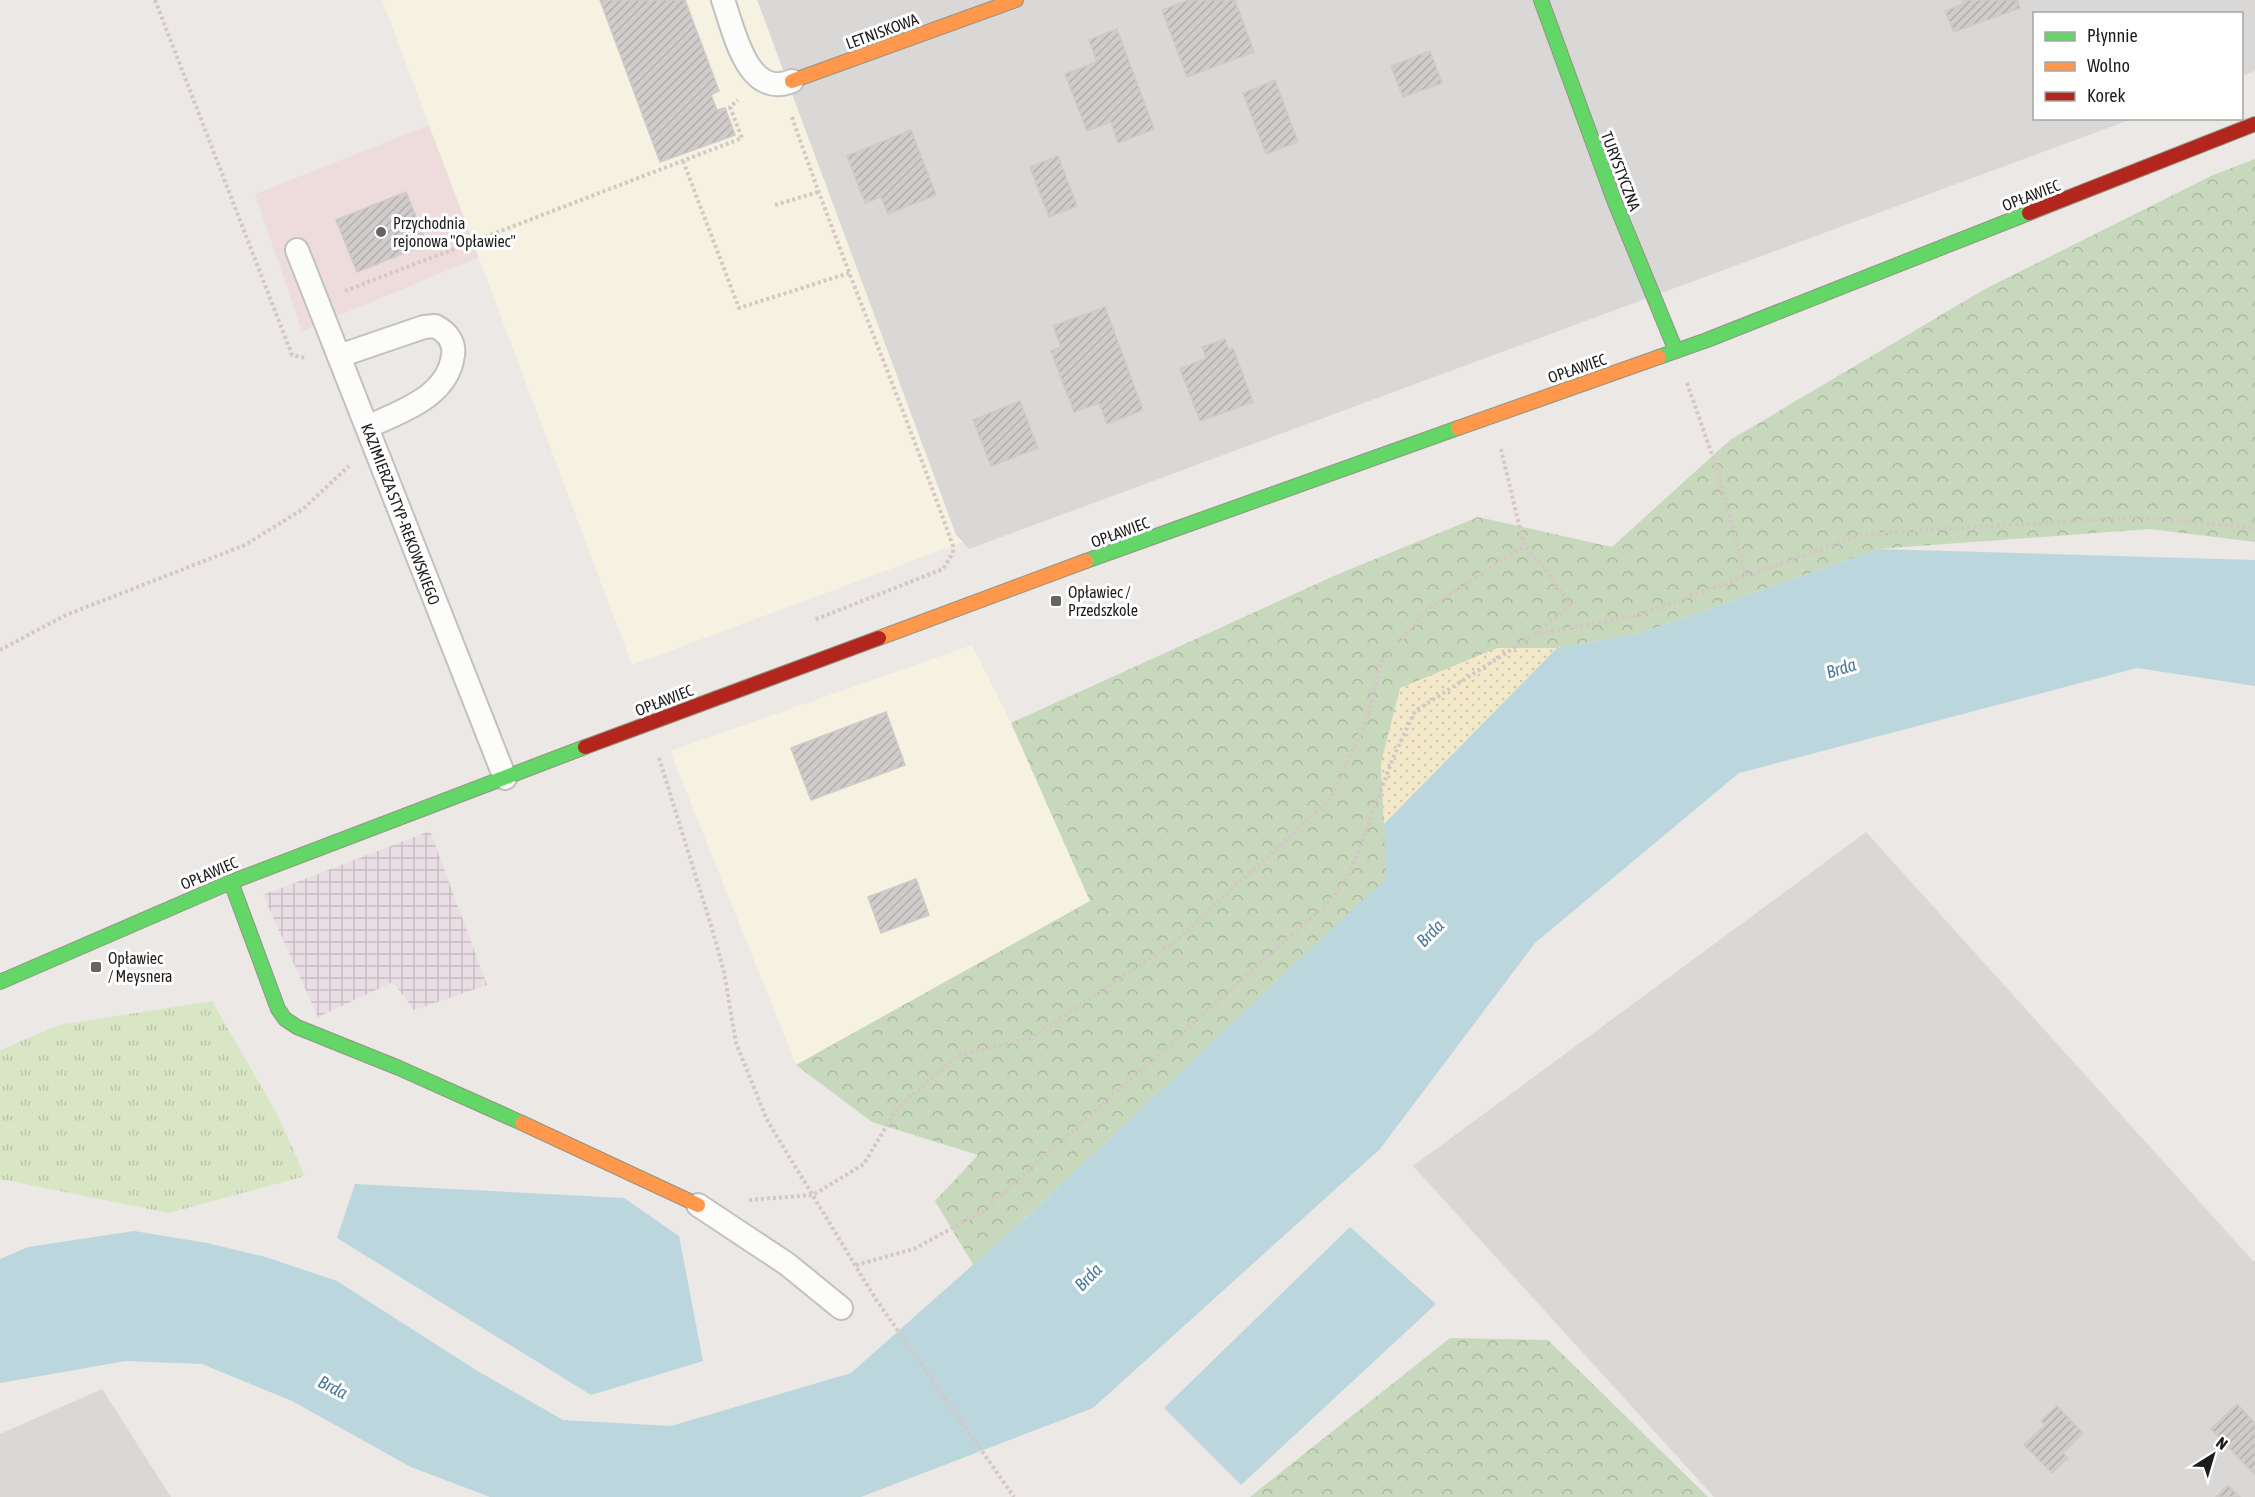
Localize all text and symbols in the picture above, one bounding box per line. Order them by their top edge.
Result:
street label: LETNISKOWA [843,10,921,52]
legend [2033,12,2243,120]
text: Płynnie [2087,25,2138,46]
text: Wolno [2087,55,2130,76]
text: Korek [2087,85,2125,106]
street label: TURYSTYCZNA [1598,129,1644,213]
street label: OPŁAWIEC [1999,176,2063,214]
place label: Przychodnia rejonowa "Opławiec" [393,214,516,251]
marker: Przychodnia rejonowa "Opławiec" [374,225,388,239]
street label: OPŁAWIEC [1545,350,1609,386]
street label: KAZIMIERZA STYP-REKOWSKIEGO [358,421,444,607]
street label: OPŁAWIEC [1088,513,1152,551]
place label: Opławiec / Przedszkole [1068,583,1138,619]
marker: Opławiec / Przedszkole [1049,594,1063,608]
water label: Brda [1823,653,1859,682]
street label: OPŁAWIEC [632,681,696,719]
street label: OPŁAWIEC [178,853,240,893]
water label: Brda [1412,914,1449,951]
place label: Opławiec / Meysnera [108,949,173,986]
marker: Opławiec / Meysnera [89,960,103,974]
water label: Brda [1070,1258,1107,1295]
water label: Brda [315,1371,352,1403]
north arrow [2183,1425,2243,1485]
text: N [2213,1433,2231,1453]

